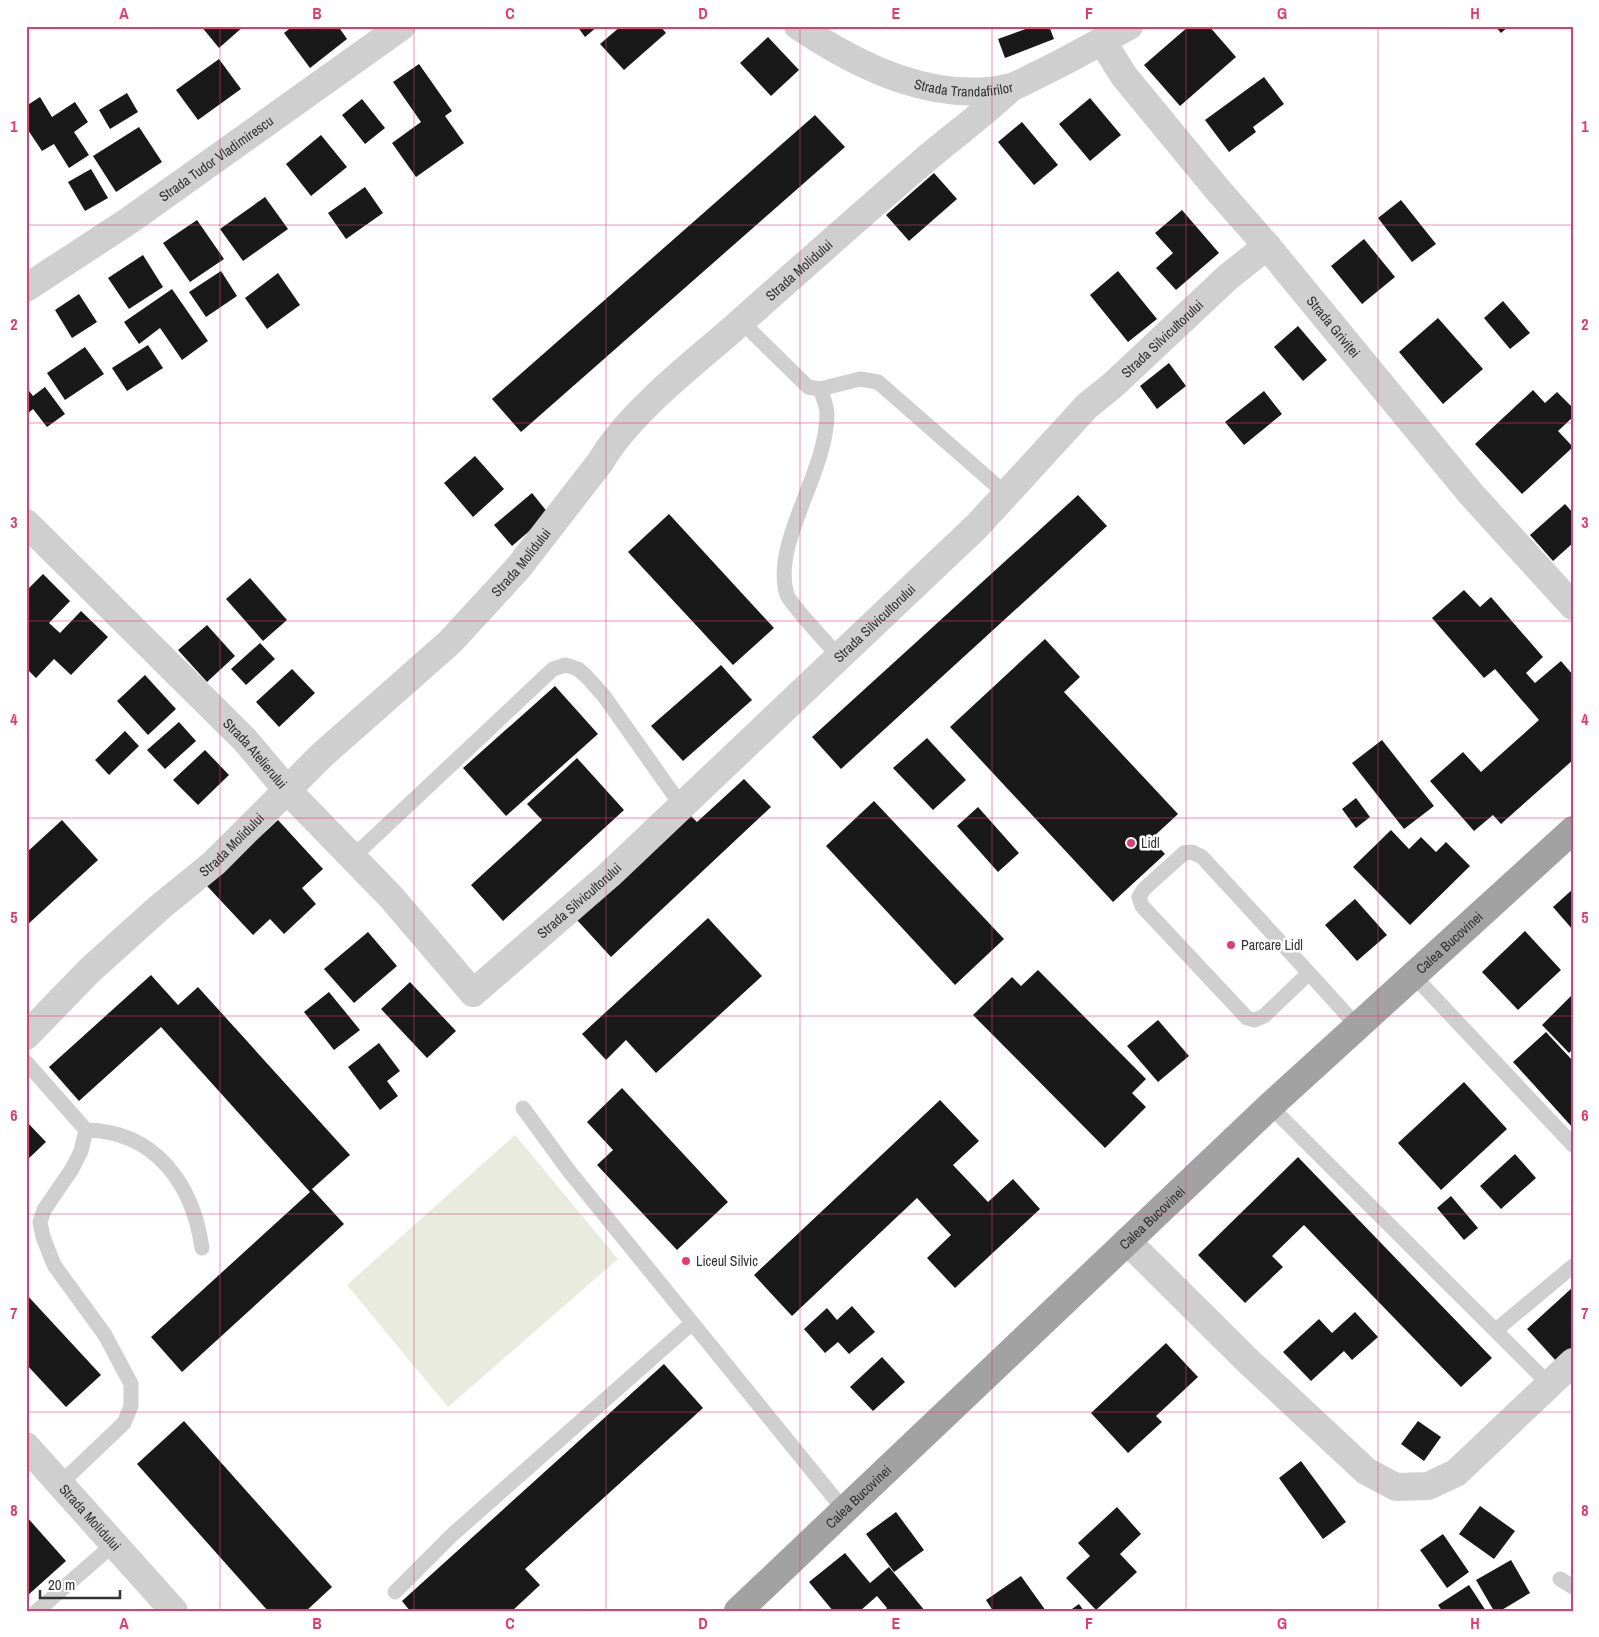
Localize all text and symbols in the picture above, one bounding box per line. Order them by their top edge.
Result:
text: A [119,2,129,24]
text: B [312,2,322,24]
text: C [505,2,515,24]
text: D [698,2,708,24]
text: E [892,2,901,24]
text: F [1085,2,1093,24]
text: G [1277,2,1287,24]
text: H [1470,2,1480,24]
street label: Strada Trandafirilor [912,75,1015,101]
street label: Strada Tudor Vladimirescu [155,112,277,205]
text: 1 [10,115,18,137]
text: 1 [1581,115,1589,137]
street label: Strada Molidului [762,236,836,305]
street label: Strada Griviței [1303,292,1364,361]
street label: Strada Silvicultorului [1117,296,1207,382]
text: 2 [10,313,18,335]
text: 2 [1581,313,1589,335]
text: 3 [10,511,18,533]
text: 3 [1581,511,1589,533]
street label: Strada Molidului [487,525,555,600]
street label: Strada Silvicultorului [830,580,919,666]
text: 4 [10,708,18,730]
text: 4 [1581,708,1589,730]
street label: Strada Atelierului [219,714,291,792]
street label: Strada Molidului [195,809,268,880]
place label: Lidl [1141,834,1160,852]
marker: Lidl [1125,837,1137,849]
street label: Strada Silvicultorului [533,859,625,942]
text: 5 [10,906,18,928]
text: 5 [1581,906,1589,928]
street label: Calea Bucovinei [1412,908,1487,978]
place label: Parcare Lidl [1241,936,1303,954]
marker: Parcare Lidl [1225,939,1237,951]
text: 6 [10,1104,18,1126]
text: 6 [1581,1104,1589,1126]
street label: Calea Bucovinei [1115,1182,1189,1253]
place label: Liceul Silvic [696,1252,758,1270]
marker: Liceul Silvic [680,1255,692,1267]
text: 7 [10,1302,18,1324]
text: 7 [1581,1302,1589,1324]
street label: Calea Bucovinei [822,1461,895,1532]
street label: Strada Molidului [55,1480,125,1555]
text: 8 [10,1499,18,1521]
text: 8 [1581,1499,1589,1521]
scale bar [40,1567,120,1599]
text: 20 m [48,1574,75,1595]
text: A [119,1612,129,1634]
text: B [312,1612,322,1634]
text: C [505,1612,515,1634]
text: D [698,1612,708,1634]
text: E [892,1612,901,1634]
text: F [1085,1612,1093,1634]
text: G [1277,1612,1287,1634]
text: H [1470,1612,1480,1634]

